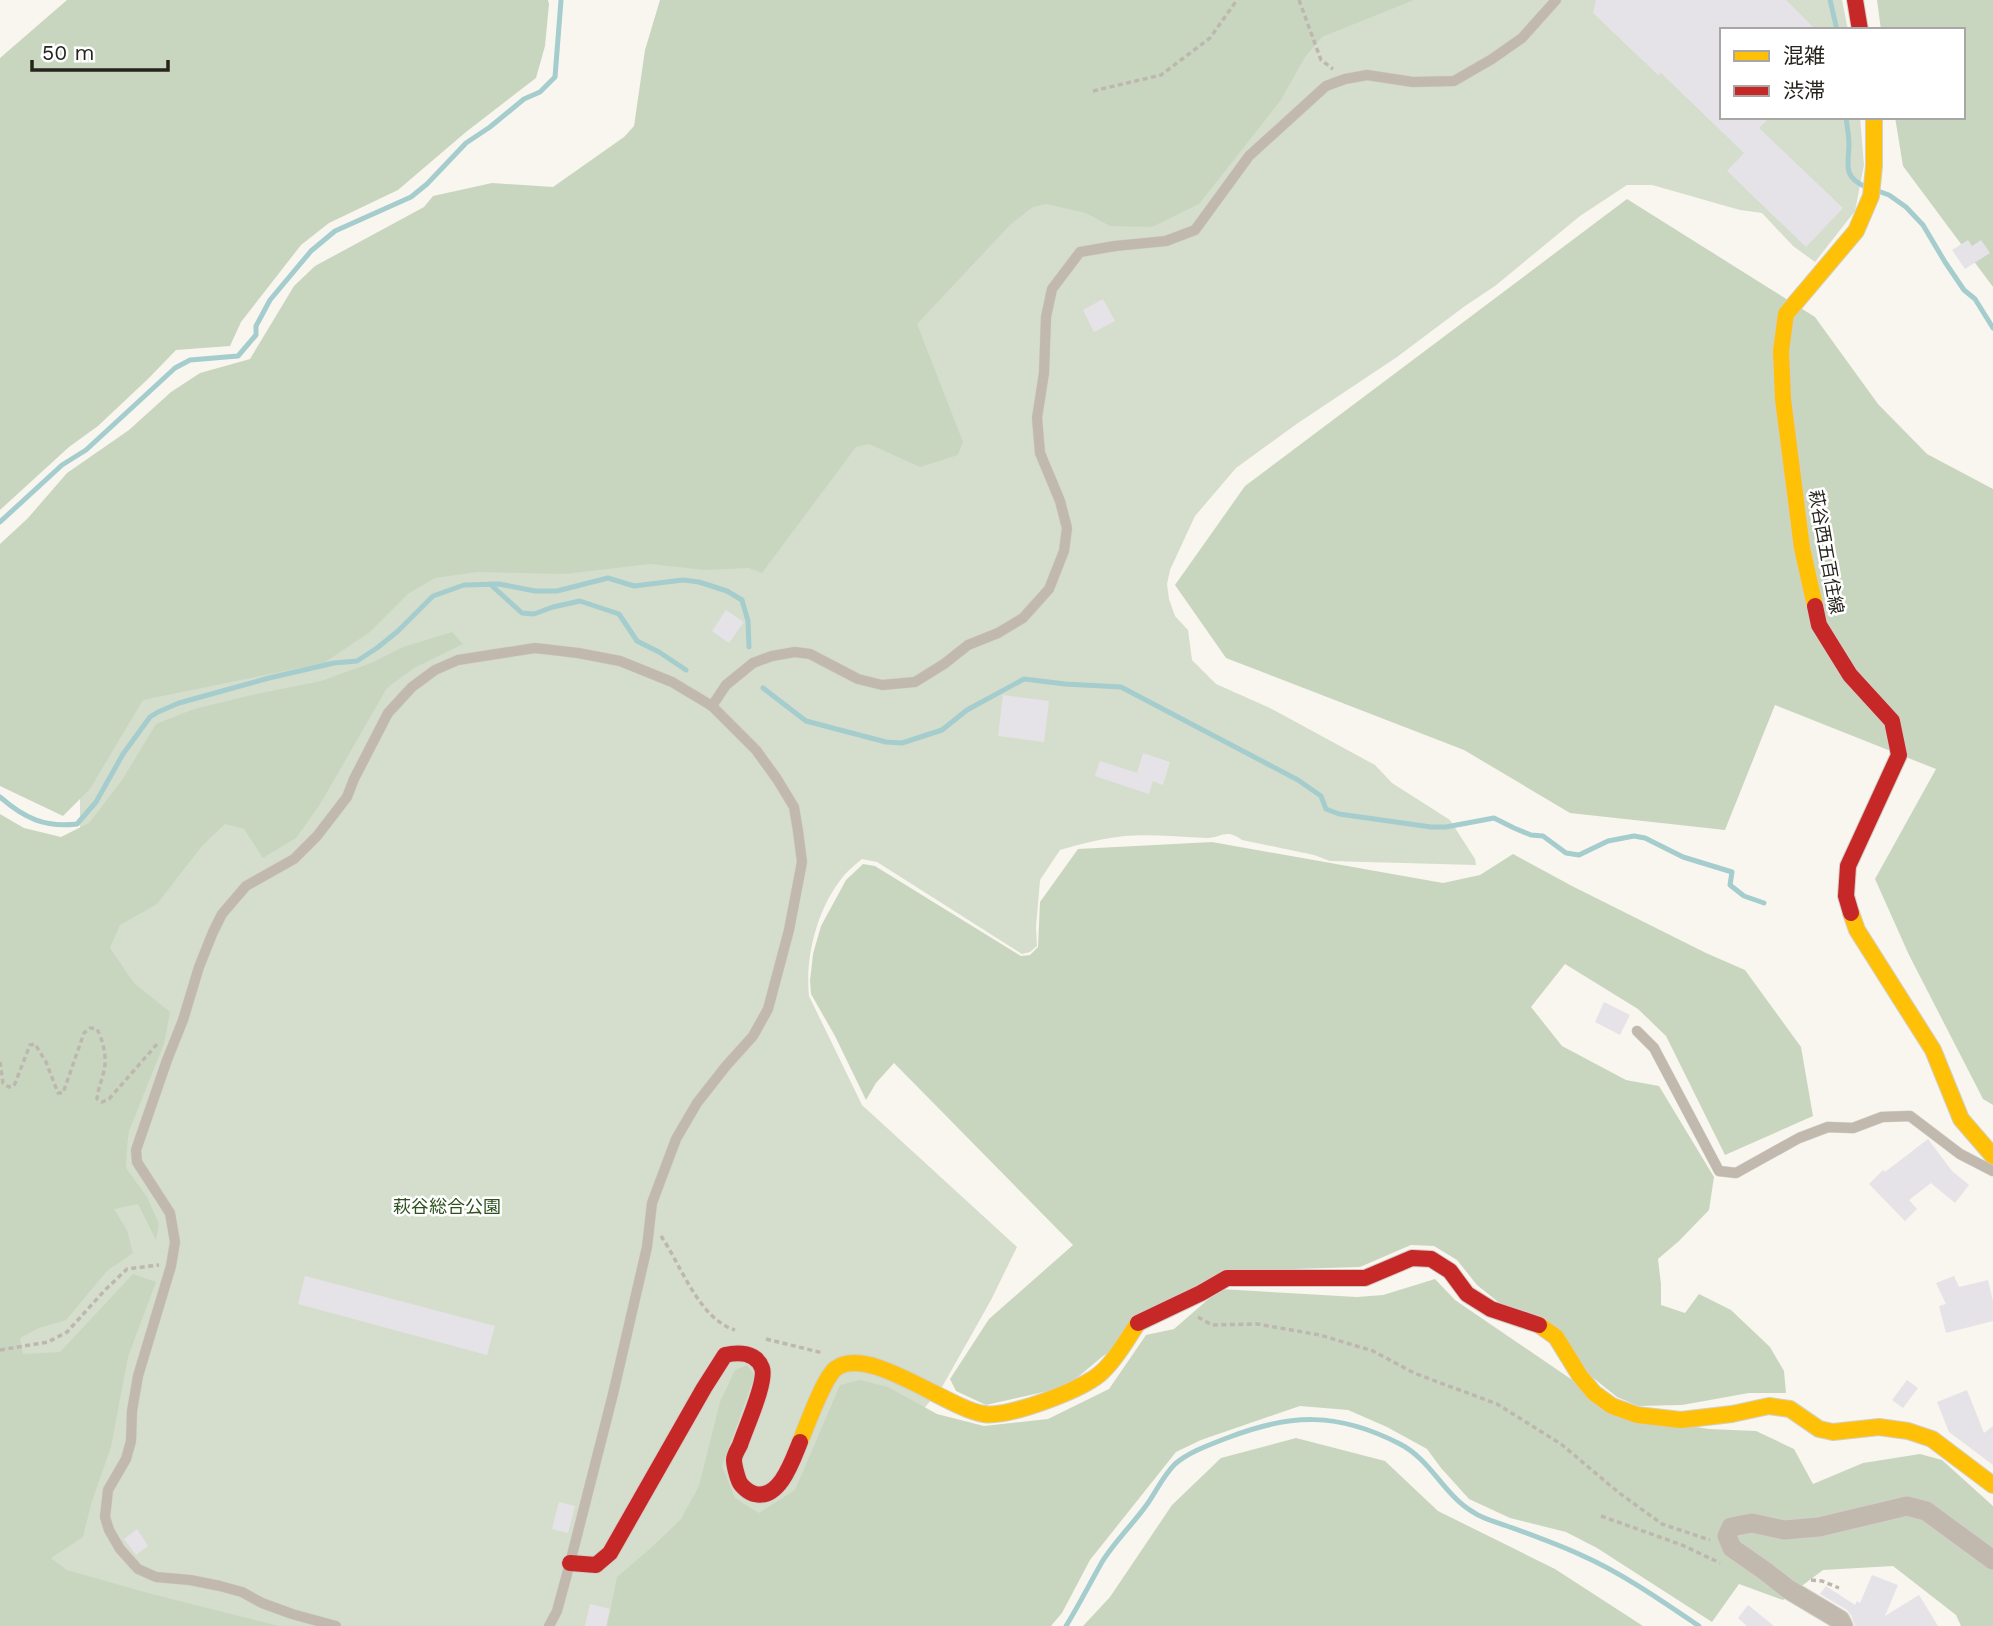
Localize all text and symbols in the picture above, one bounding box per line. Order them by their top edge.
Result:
scale bar [32,28,168,72]
legend [1720,28,1965,119]
text: 50 m [42,40,94,65]
text: 混雑 [1783,43,1825,68]
text: 渋滞 [1783,78,1825,103]
street label: 萩谷西五百住線 [1805,488,1848,616]
park label: 萩谷総合公園 [393,1196,501,1217]

